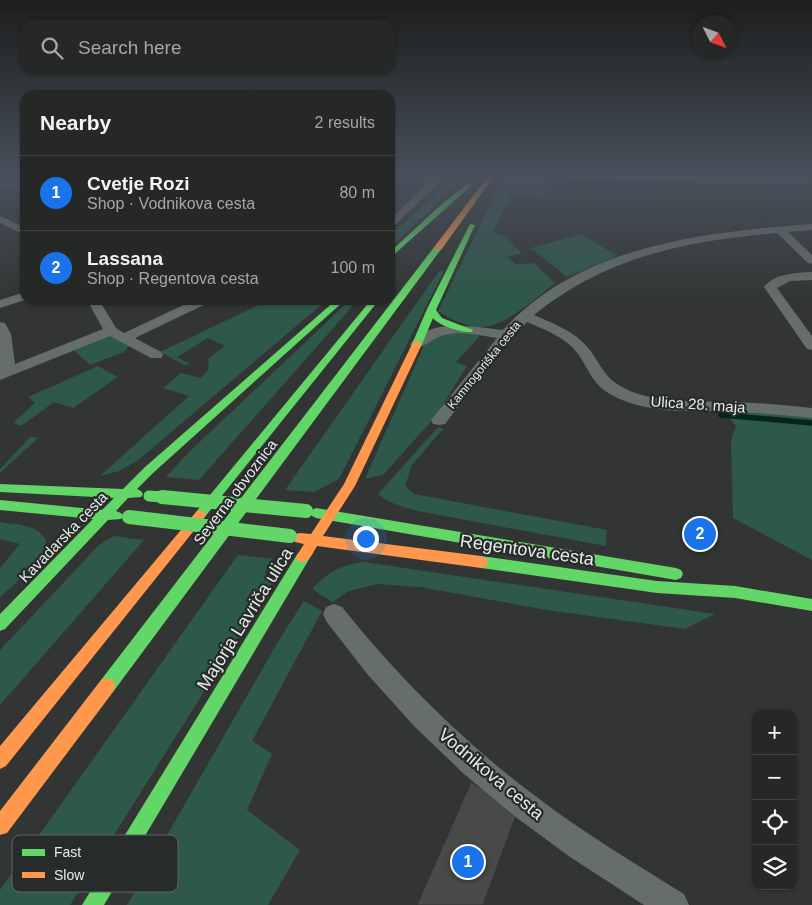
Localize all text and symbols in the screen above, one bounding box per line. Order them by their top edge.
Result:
north arrow [692,15,737,60]
search box [20,20,395,75]
icon: search [38,34,66,62]
text: Search here [78,37,182,58]
text: Nearby [40,111,111,134]
text: 2 results [315,114,375,131]
text: Cvetje Rozi [87,173,189,194]
text: 1 [52,184,60,201]
text: 80 m [339,184,375,201]
text: Shop · Vodnikova cesta [87,195,255,212]
text: Lassana [87,248,163,269]
text: 2 [52,259,60,276]
text: 100 m [331,259,375,276]
text: Shop · Regentova cesta [87,270,259,287]
street label: Kamnogoriška cesta [444,318,524,412]
street label: Ulica 28. maja [650,392,747,416]
street label: Severna obvoznica [190,435,281,548]
street label: Kavadarska cesta [15,488,111,586]
pin: 2 [684,515,716,553]
your location [353,526,379,552]
street label: Regentova cesta [459,531,596,569]
street label: Majorja Lavriča ulica [193,543,297,694]
map controls [752,710,797,890]
button: + [752,710,797,755]
street label: Vodnikova cesta [434,724,548,824]
button: − [752,755,797,800]
button: locate [752,800,797,845]
legend [12,835,178,892]
pin: 1 [452,843,484,881]
text: Fast [54,844,81,860]
button: layers [752,845,797,890]
text: Slow [54,867,85,883]

